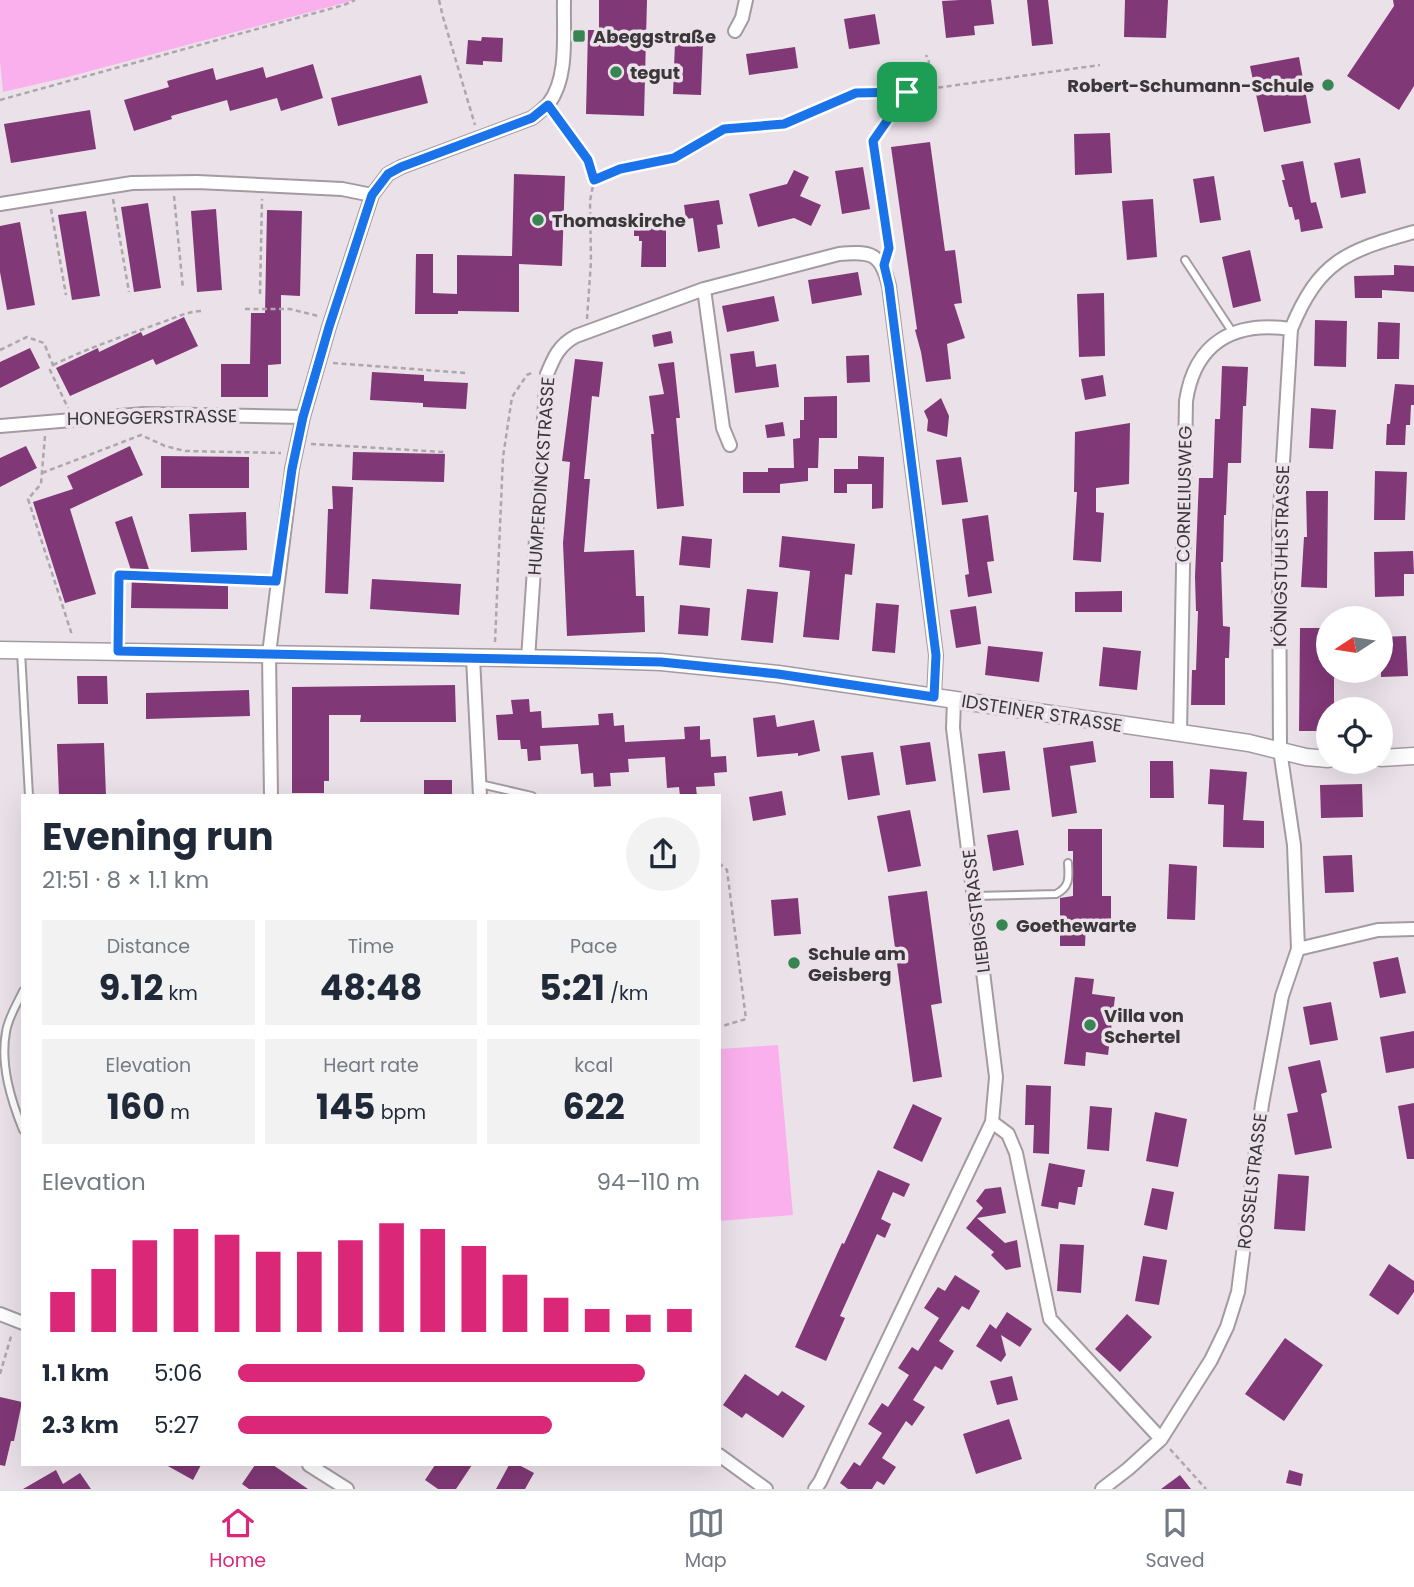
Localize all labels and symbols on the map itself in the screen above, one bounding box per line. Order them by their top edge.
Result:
place label: Abeggstraße [593,24,716,49]
marker: Abeggstraße [571,28,587,44]
place label: tegut [630,60,680,85]
pin [877,62,937,122]
marker: tegut [608,64,624,80]
place label: Robert-Schumann-Schule [1067,73,1314,98]
marker: Robert-Schumann-Schule [1320,77,1336,93]
place label: Thomaskirche [552,208,686,233]
marker: Thomaskirche [530,212,546,228]
street label: HUMPERDINCKSTRASSE [522,376,560,576]
street label: HONEGGERSTRASSE [67,403,237,431]
street label: CORNELIUSWEG [1170,425,1198,563]
street label: KÖNIGSTUHLSTRASSE [1267,465,1295,647]
north arrow [1316,606,1393,682]
street label: IDSTEINER STRASSE [960,688,1124,738]
street label: LIEBIGSTRASSE [956,848,996,974]
place label: Goethewarte [1016,913,1137,938]
marker: Goethewarte [994,917,1010,933]
place label: Schule am Geisberg [808,941,906,987]
marker: Schule am Geisberg [786,955,802,971]
place label: Villa von Schertel [1104,1003,1184,1049]
marker: Villa von Schertel [1082,1017,1098,1033]
street label: ROSSELSTRASSE [1231,1111,1273,1251]

